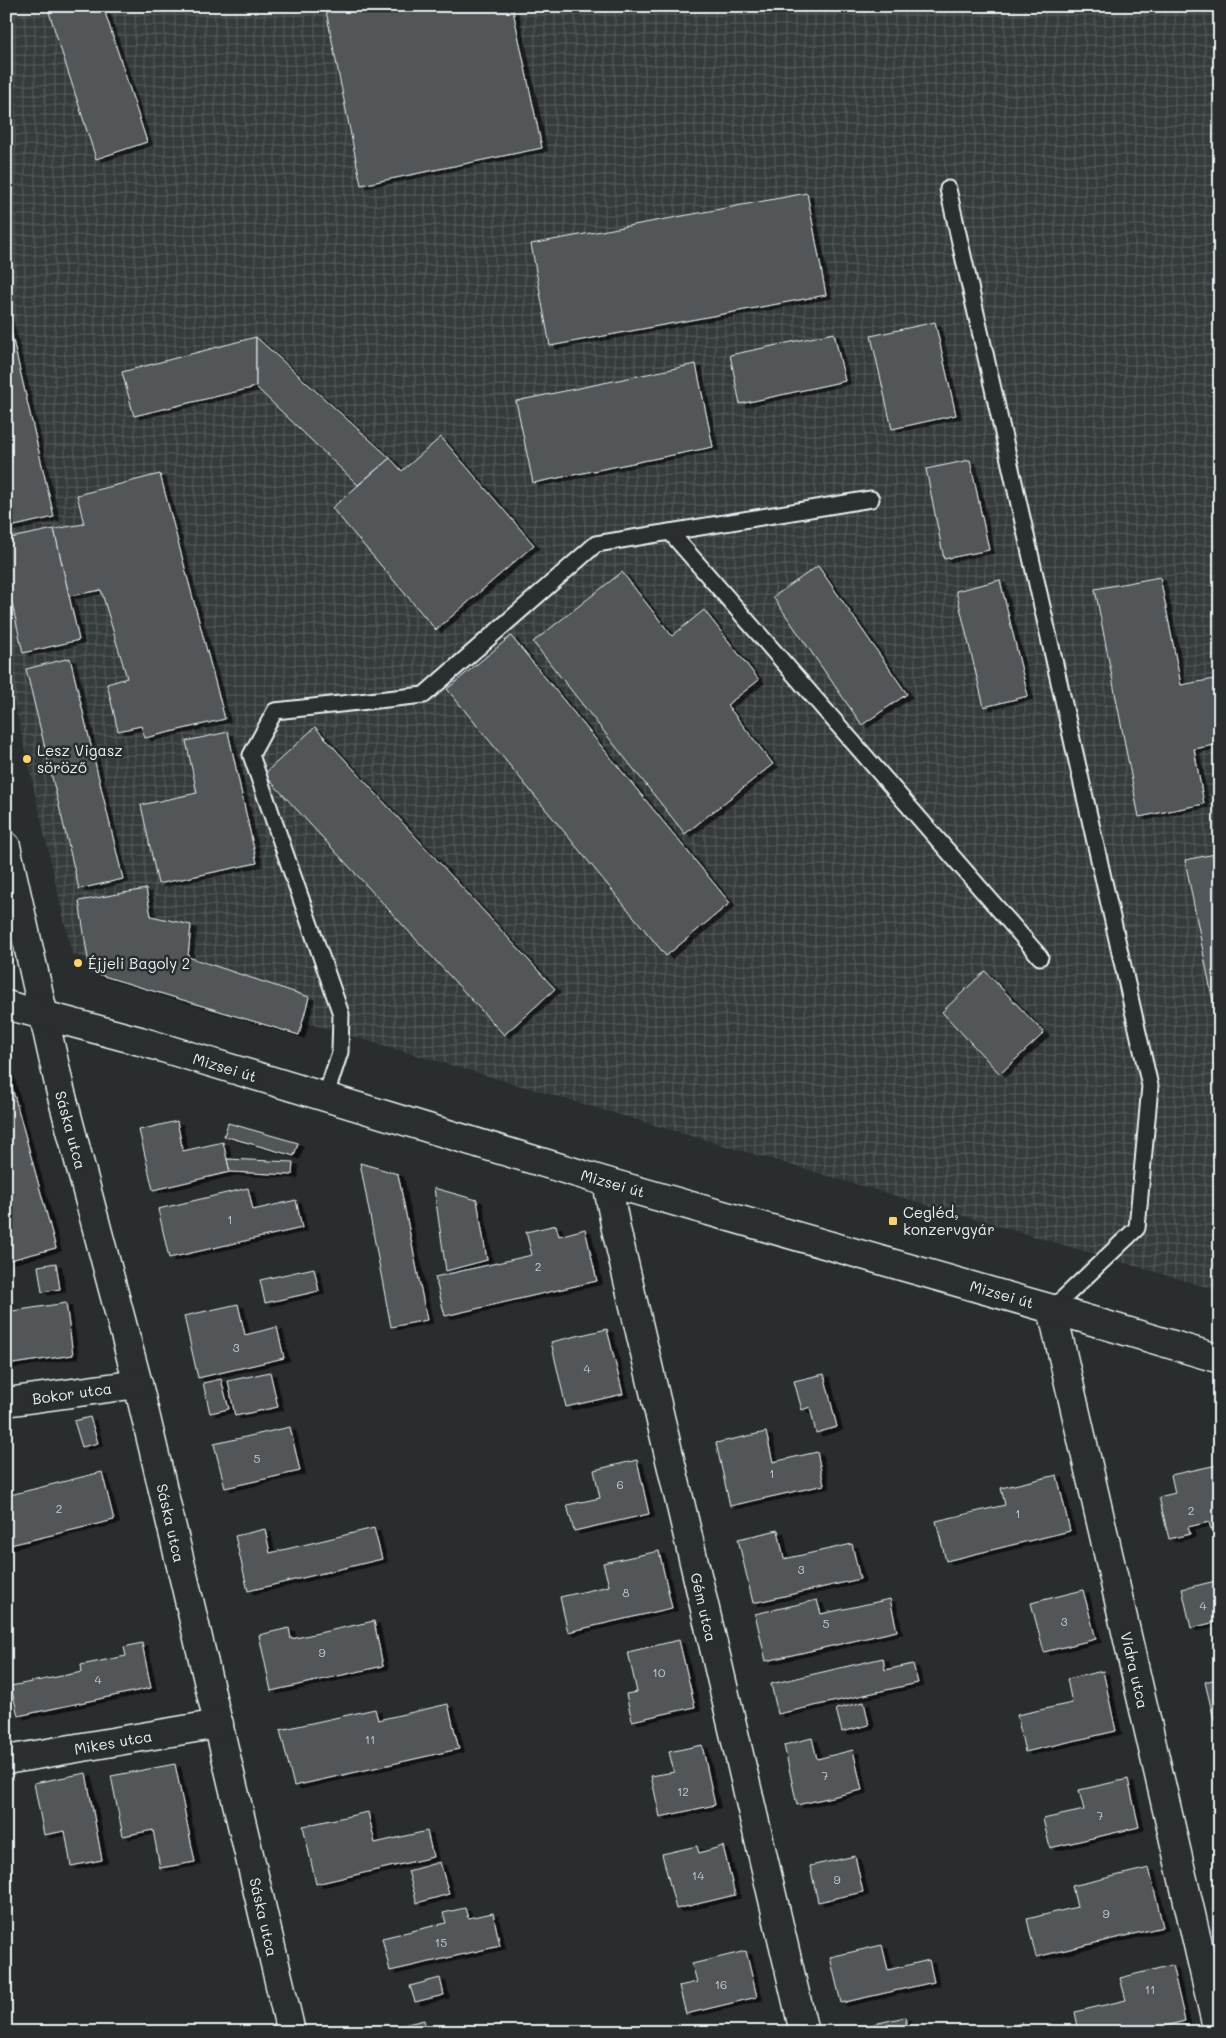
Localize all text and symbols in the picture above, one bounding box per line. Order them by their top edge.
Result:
place label: Lesz Vigasz söröző [37,740,123,777]
marker: Lesz Vigasz söröző [21,753,33,765]
place label: Éjjeli Bagoly 2 [88,953,190,973]
marker: Éjjeli Bagoly 2 [72,957,84,969]
street label: Mizsei út [191,1048,259,1086]
street label: Sáska utca [51,1089,91,1171]
street label: Mizsei út [579,1164,647,1202]
place label: Cegléd, konzervgyár [903,1202,995,1239]
house number: 1 [227,1211,233,1227]
marker: Cegléd, konzervgyár [887,1215,899,1227]
house number: 2 [535,1258,541,1274]
street label: Mizsei út [968,1275,1036,1313]
house number: 3 [232,1339,240,1355]
house number: 4 [583,1360,591,1376]
street label: Bokor utca [31,1378,113,1408]
house number: 5 [254,1450,261,1466]
house number: 1 [769,1465,775,1481]
house number: 6 [616,1476,624,1492]
street label: Sáska utca [152,1482,190,1564]
house number: 2 [56,1500,62,1516]
house number: 2 [1188,1502,1194,1518]
house number: 1 [1015,1505,1021,1521]
house number: 3 [797,1561,805,1577]
street label: Gém utca [686,1571,722,1643]
house number: 8 [622,1584,630,1600]
house number: 4 [1199,1597,1207,1613]
house number: 3 [1060,1613,1068,1629]
house number: 5 [823,1615,830,1631]
street label: Vidra utca [1116,1630,1154,1710]
house number: 9 [318,1644,326,1660]
house number: 10 [653,1664,666,1680]
house number: 4 [94,1671,102,1687]
street label: Mikes utca [72,1725,154,1759]
house number: 11 [365,1731,375,1747]
house number: 7 [822,1767,829,1783]
house number: 12 [677,1783,689,1799]
house number: 7 [1097,1807,1104,1823]
house number: 14 [692,1867,704,1883]
house number: 9 [833,1871,841,1887]
street label: Sáska utca [245,1876,283,1958]
house number: 9 [1102,1905,1110,1921]
house number: 15 [435,1934,447,1950]
house number: 16 [715,1976,727,1992]
house number: 11 [1145,1981,1155,1997]

